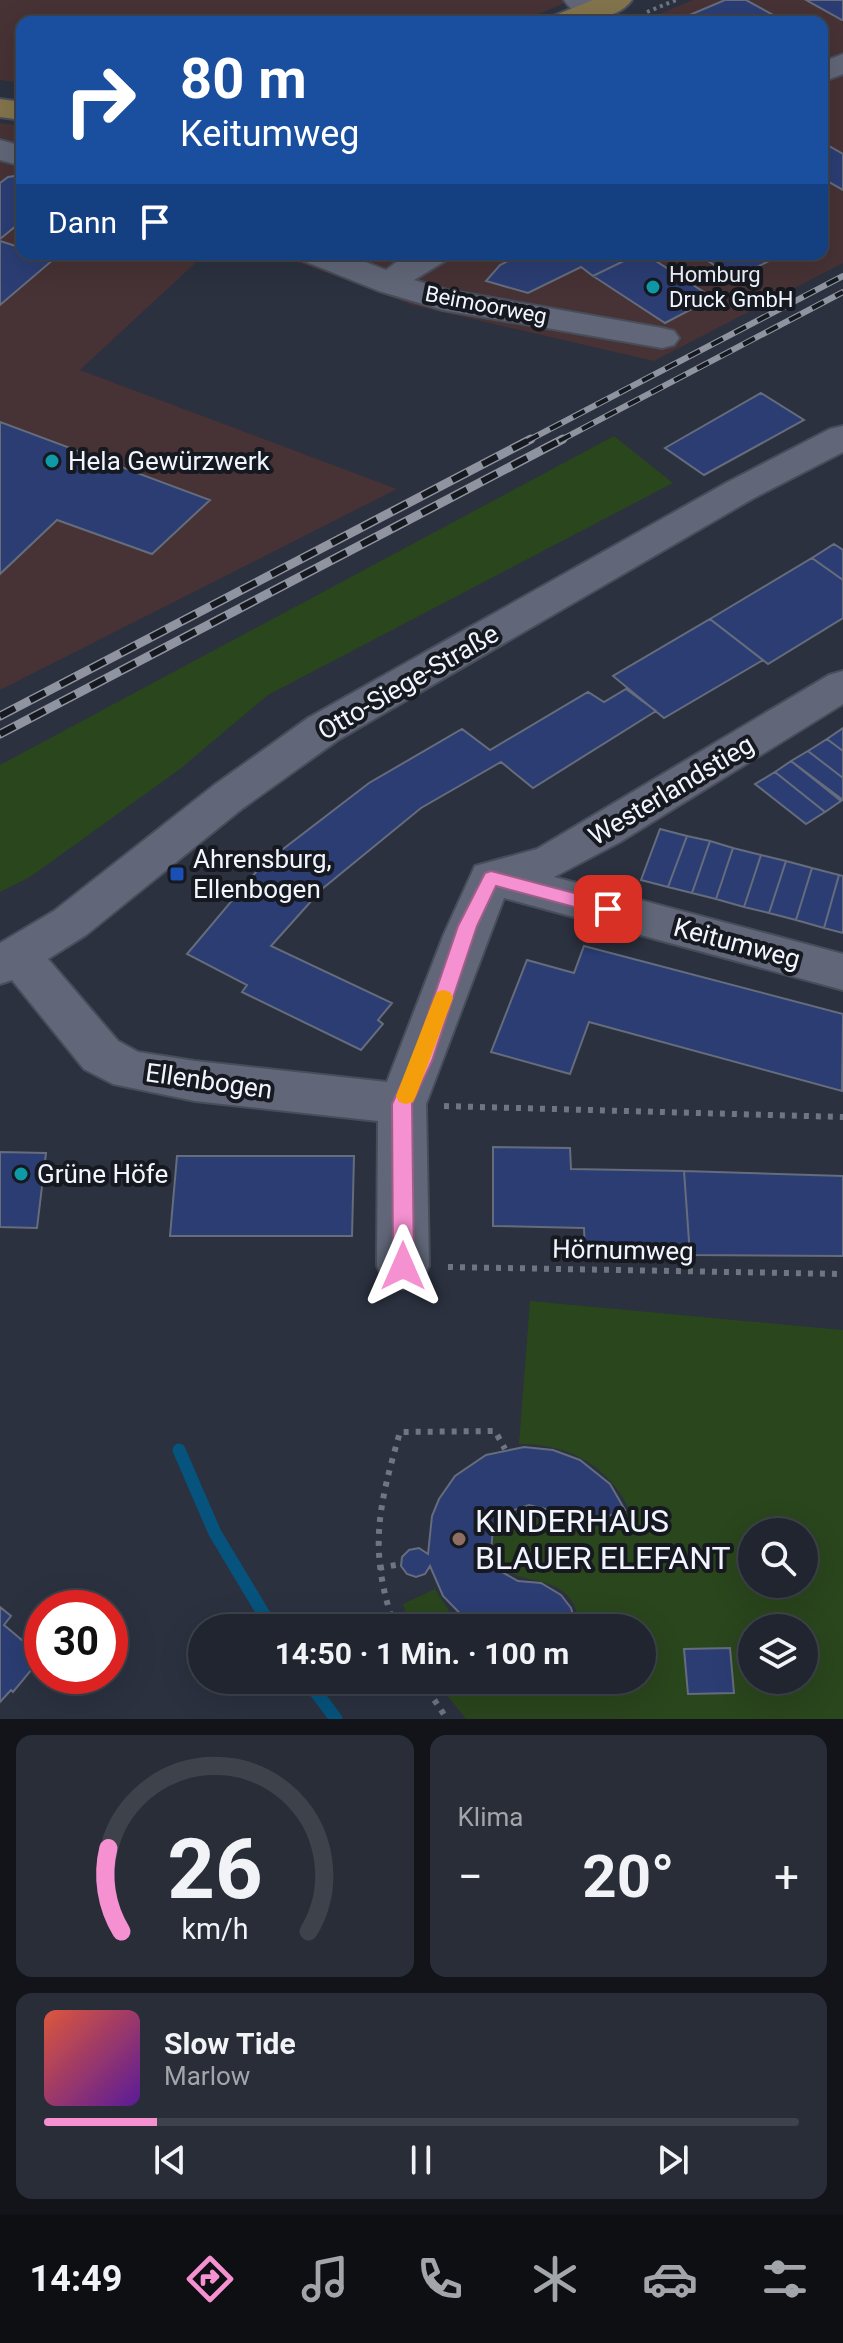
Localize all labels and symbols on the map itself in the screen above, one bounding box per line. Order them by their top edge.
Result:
place label: Homburg Druck GmbH [669,262,793,312]
marker: Homburg Druck GmbH [644,278,662,296]
street label: Beimoorweg [423,281,549,329]
place label: Hela Gewürzwerk [68,446,270,476]
marker: Hela Gewürzwerk [43,452,61,470]
street label: Otto-Siege-Straße [312,618,504,746]
street label: Westerlandstieg [583,729,759,851]
place label: Ahrensburg, Ellenbogen [193,844,332,904]
marker: Ahrensburg, Ellenbogen [168,865,186,883]
pin [574,875,642,943]
street label: Keitumweg [670,912,804,974]
street label: Ellenbogen [144,1057,274,1105]
place label: Grüne Höfe [37,1159,168,1189]
marker: Grüne Höfe [12,1165,30,1183]
position arrow [361,1224,445,1308]
street label: Hörnumweg [552,1234,694,1266]
place label: KINDERHAUS BLAUER ELEFANT [475,1502,731,1577]
marker: KINDERHAUS BLAUER ELEFANT [450,1530,468,1548]
speed limit sign: 30 [24,1590,128,1694]

